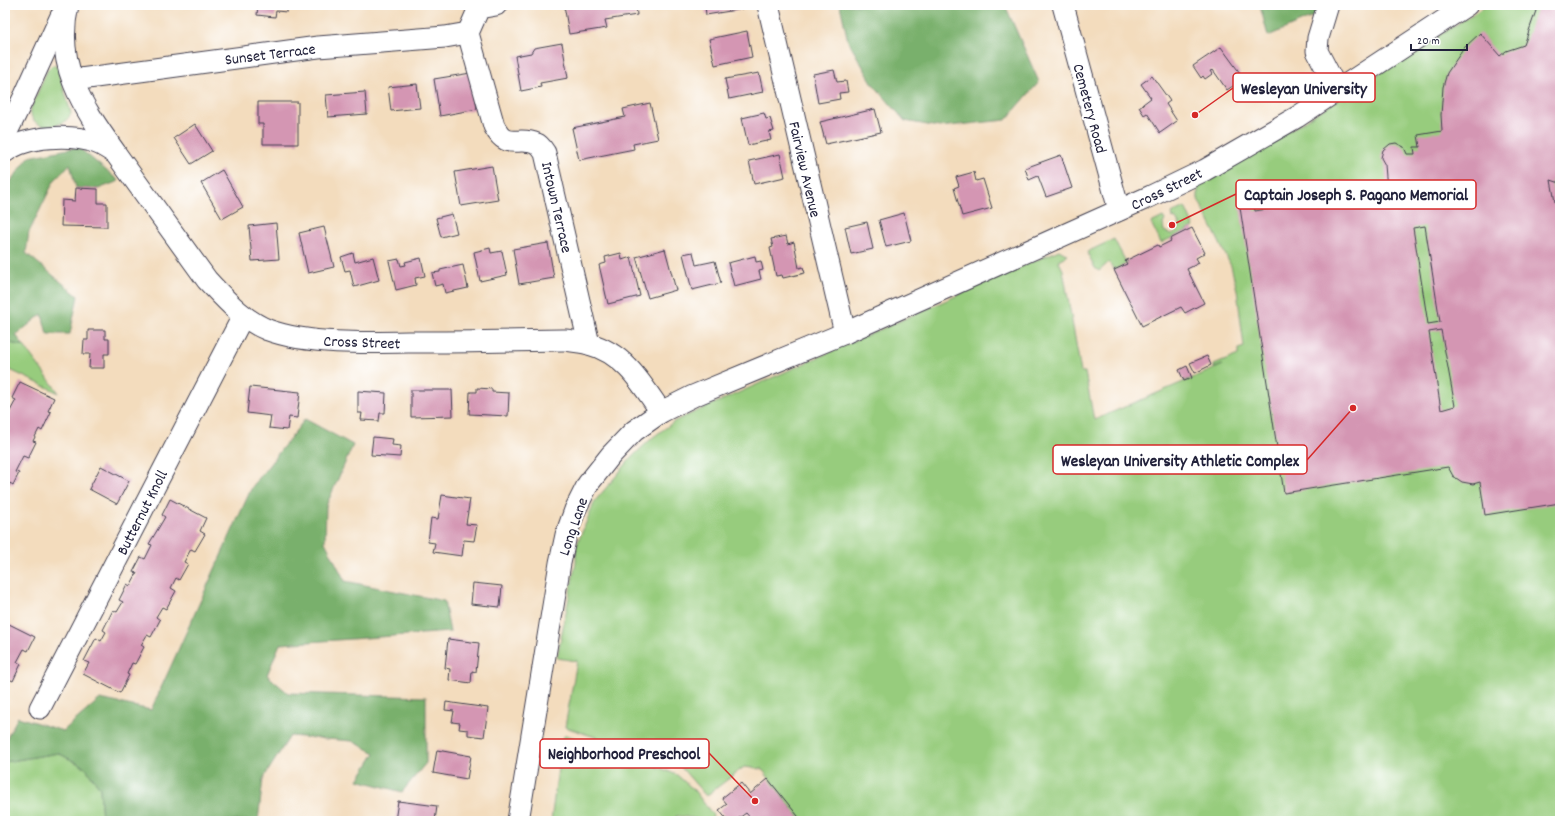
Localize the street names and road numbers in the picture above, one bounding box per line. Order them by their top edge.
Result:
street label: Sunset Terrace [224,39,317,72]
street label: Cemetery Road [1066,61,1112,156]
street label: Fairview Avenue [781,119,826,220]
street label: Intown Terrace [534,160,577,255]
street label: Cross Street [1127,163,1207,217]
street label: Cross Street [323,331,401,356]
street label: Butternut Knoll [112,466,175,560]
street label: Long Lane [554,495,595,559]

